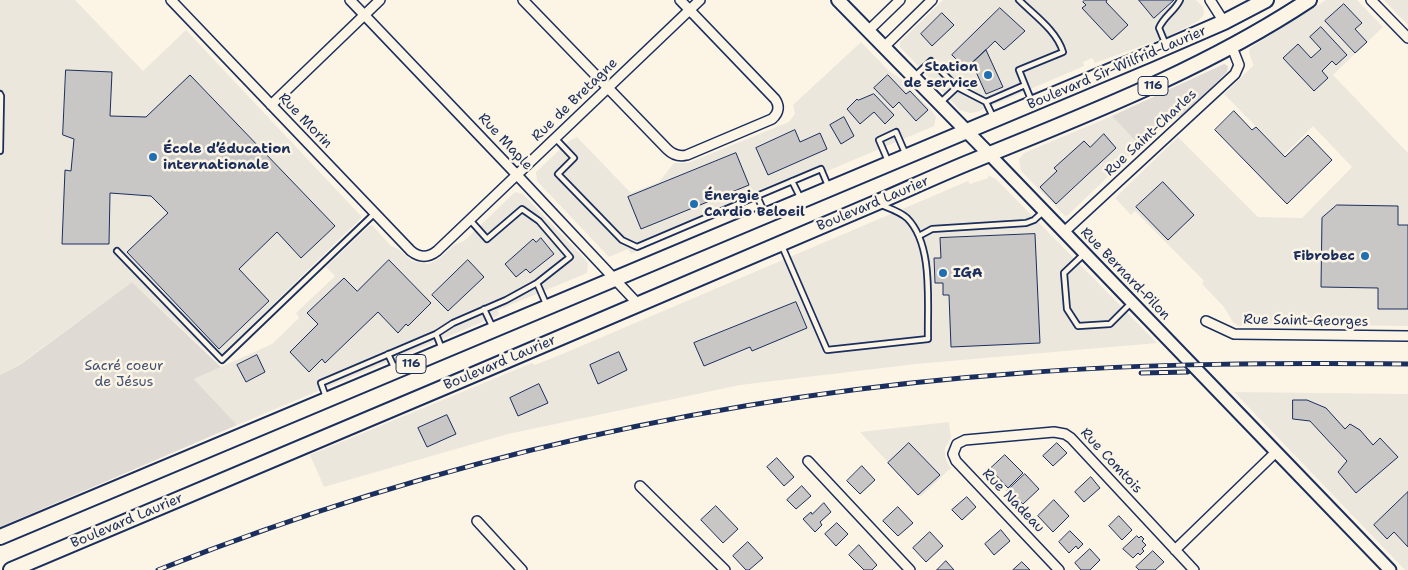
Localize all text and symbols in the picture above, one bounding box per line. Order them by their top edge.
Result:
street label: Boulevard Sir-Wilfrid-Laurier [1025,22,1209,114]
street label: Rue de Bretagne [529,55,621,145]
place label: Station de service [904,59,978,92]
marker: Station de service [982,69,994,81]
road number: 116 [1138,76,1168,95]
street label: Rue Saint-Charles [1101,86,1201,180]
street label: Rue Morin [275,90,335,152]
street label: Rue Maple [474,110,536,174]
place label: École d’éducation internationale [163,141,291,174]
marker: École d’éducation internationale [147,151,159,163]
street label: Boulevard Laurier [814,173,932,235]
place label: Énergie Cardio Beloeil [704,188,805,220]
marker: Énergie Cardio Beloeil [688,198,700,210]
street label: Rue Bernard-Pilon [1077,224,1173,324]
place label: Fibrobec [1293,248,1355,264]
marker: Fibrobec [1359,250,1371,262]
place label: IGA [953,265,982,281]
marker: IGA [937,267,949,279]
street label: Rue Saint-Georges [1243,312,1369,330]
street label: Boulevard Laurier [441,332,559,394]
road number: 116 [396,354,426,374]
park label: Sacré coeur de Jésus [84,358,164,391]
street label: Rue Comtois [1076,425,1146,497]
street label: Rue Nadeau [978,466,1048,536]
street label: Boulevard Laurier [68,490,186,552]

